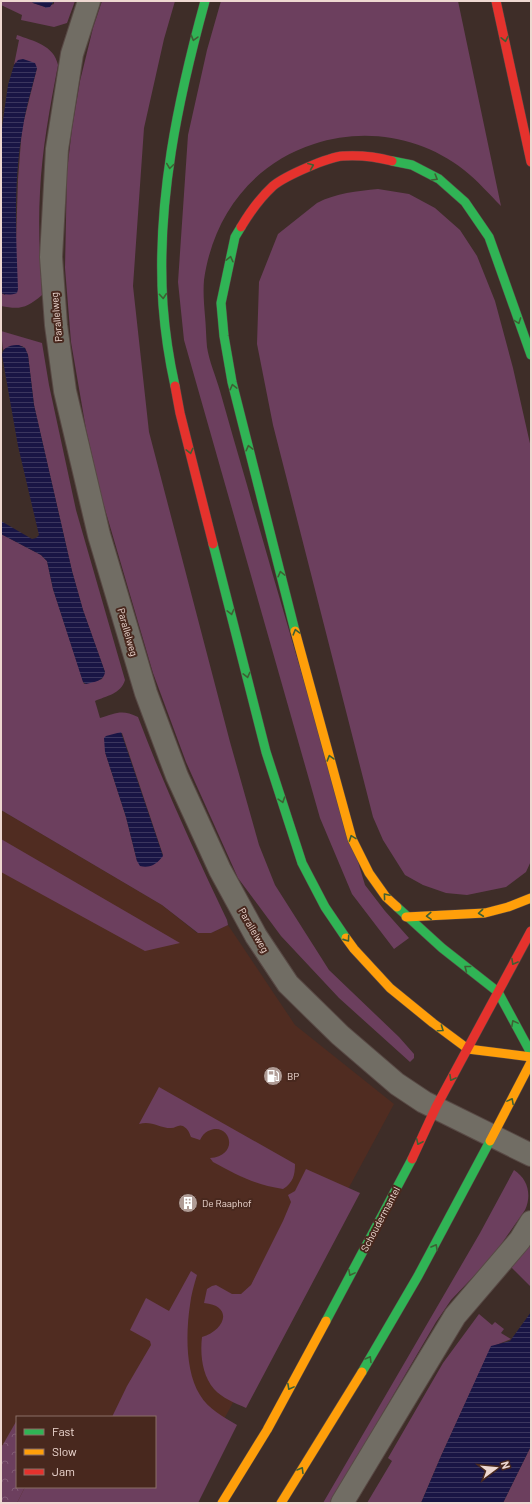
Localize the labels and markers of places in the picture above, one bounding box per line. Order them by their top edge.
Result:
fuel station icon: BP [262,1065,284,1087]
place label: BP [287,1070,299,1082]
building icon: De Raaphof [177,1192,199,1214]
place label: De Raaphof [202,1197,252,1209]

